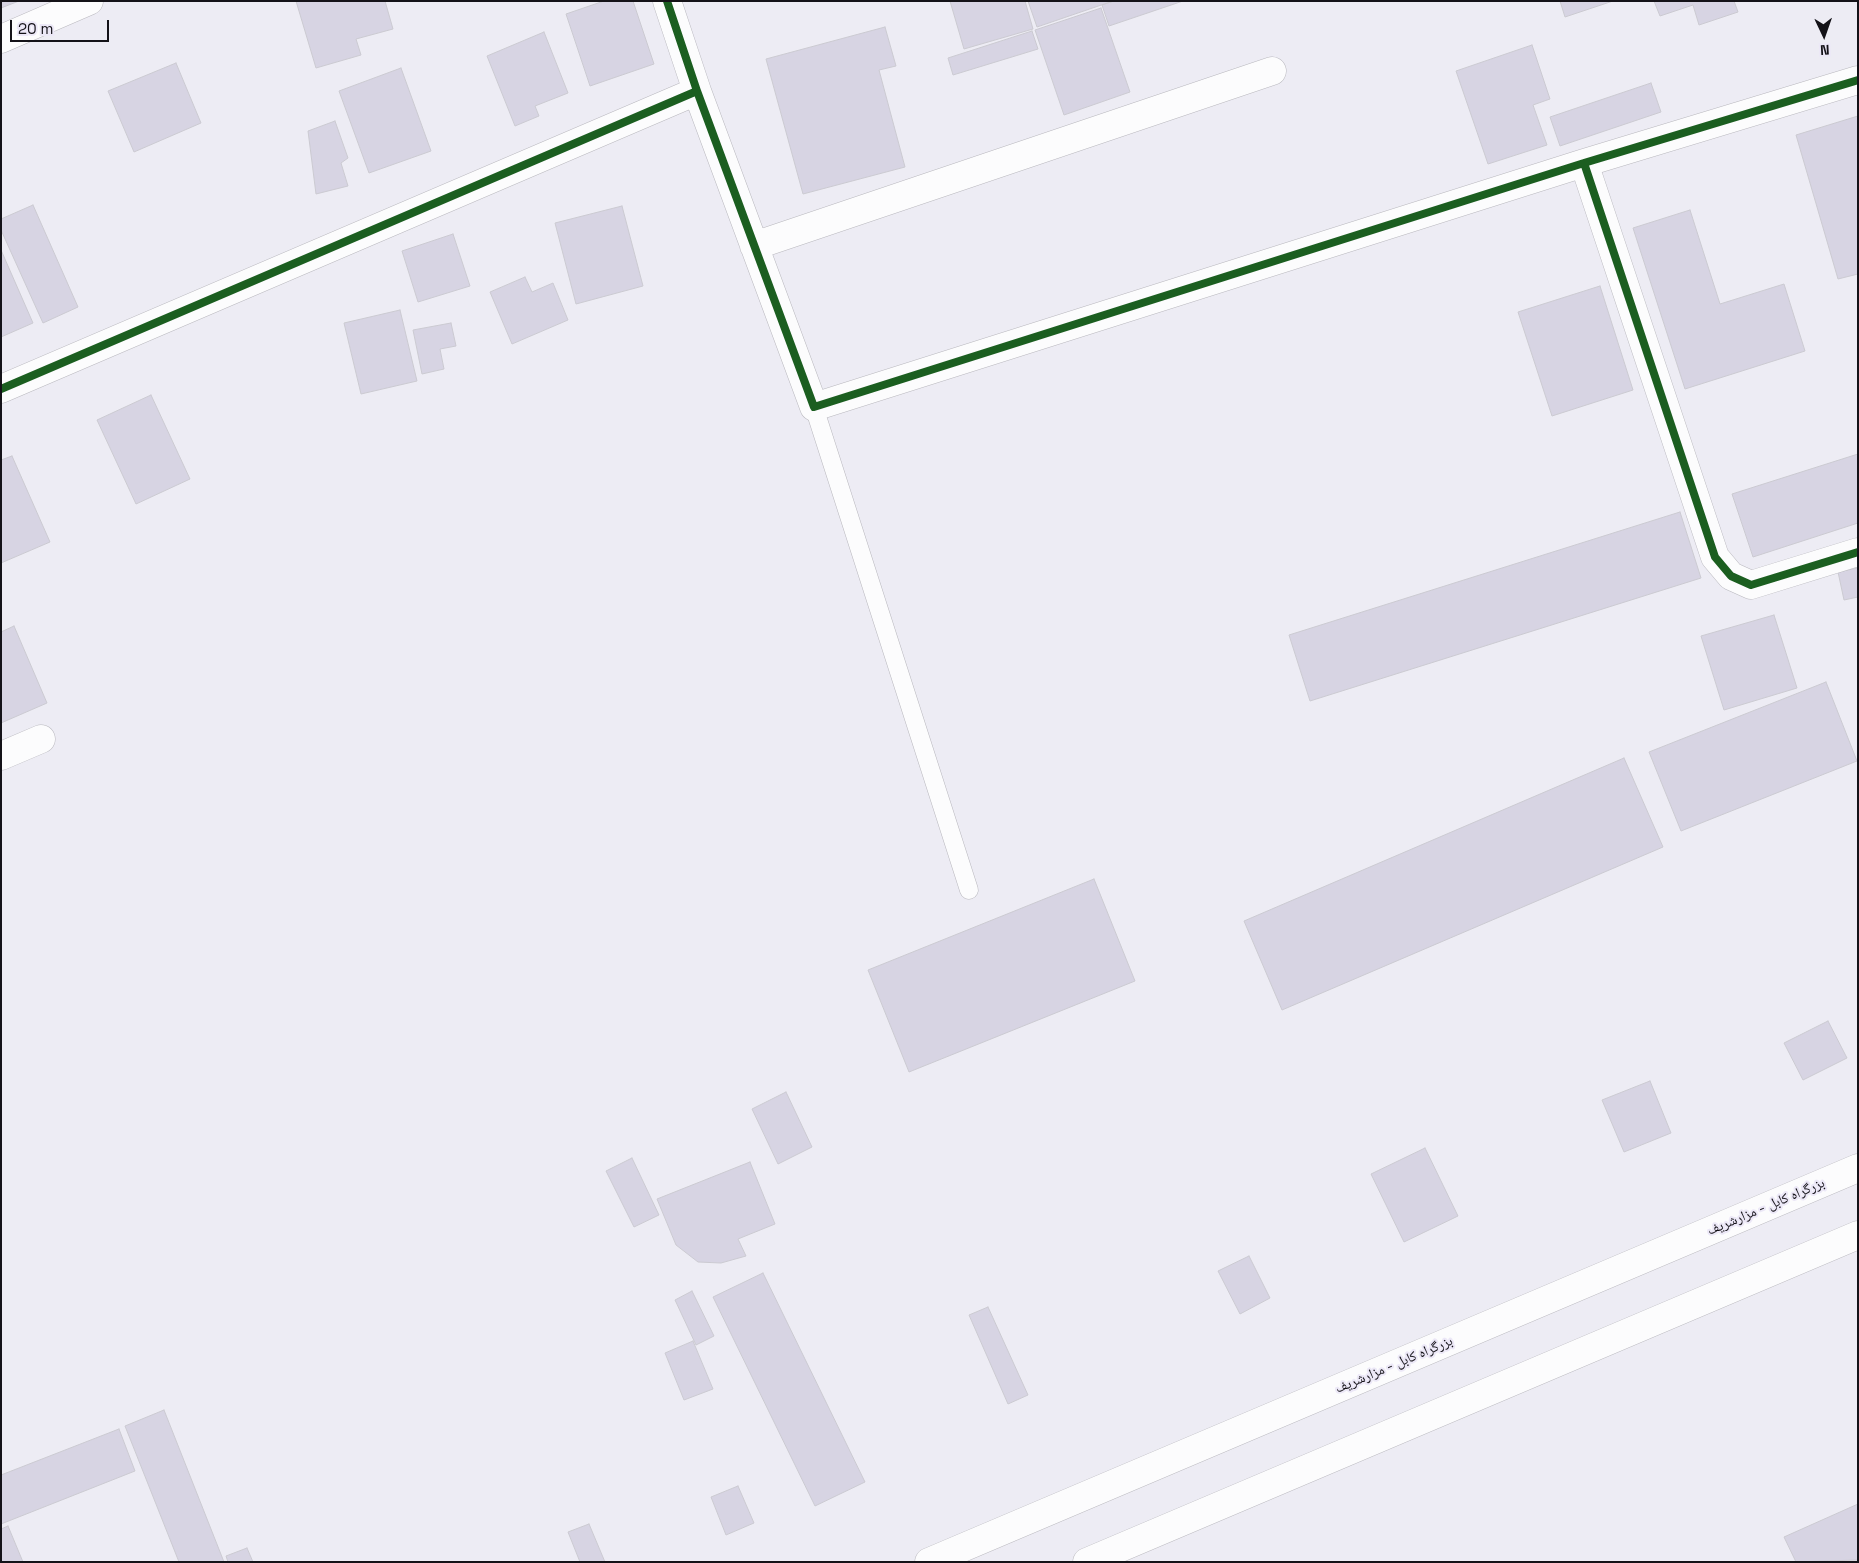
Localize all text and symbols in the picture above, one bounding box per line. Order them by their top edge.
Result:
scale bar [12,10,111,42]
north arrow [1799,10,1849,60]
text: 20 m [18,19,53,38]
text: N [1820,41,1830,59]
street label: بزرگراه کابل - مزارشریف [1705,1175,1827,1239]
street label: بزرگراه کابل - مزارشریف [1333,1333,1455,1397]

